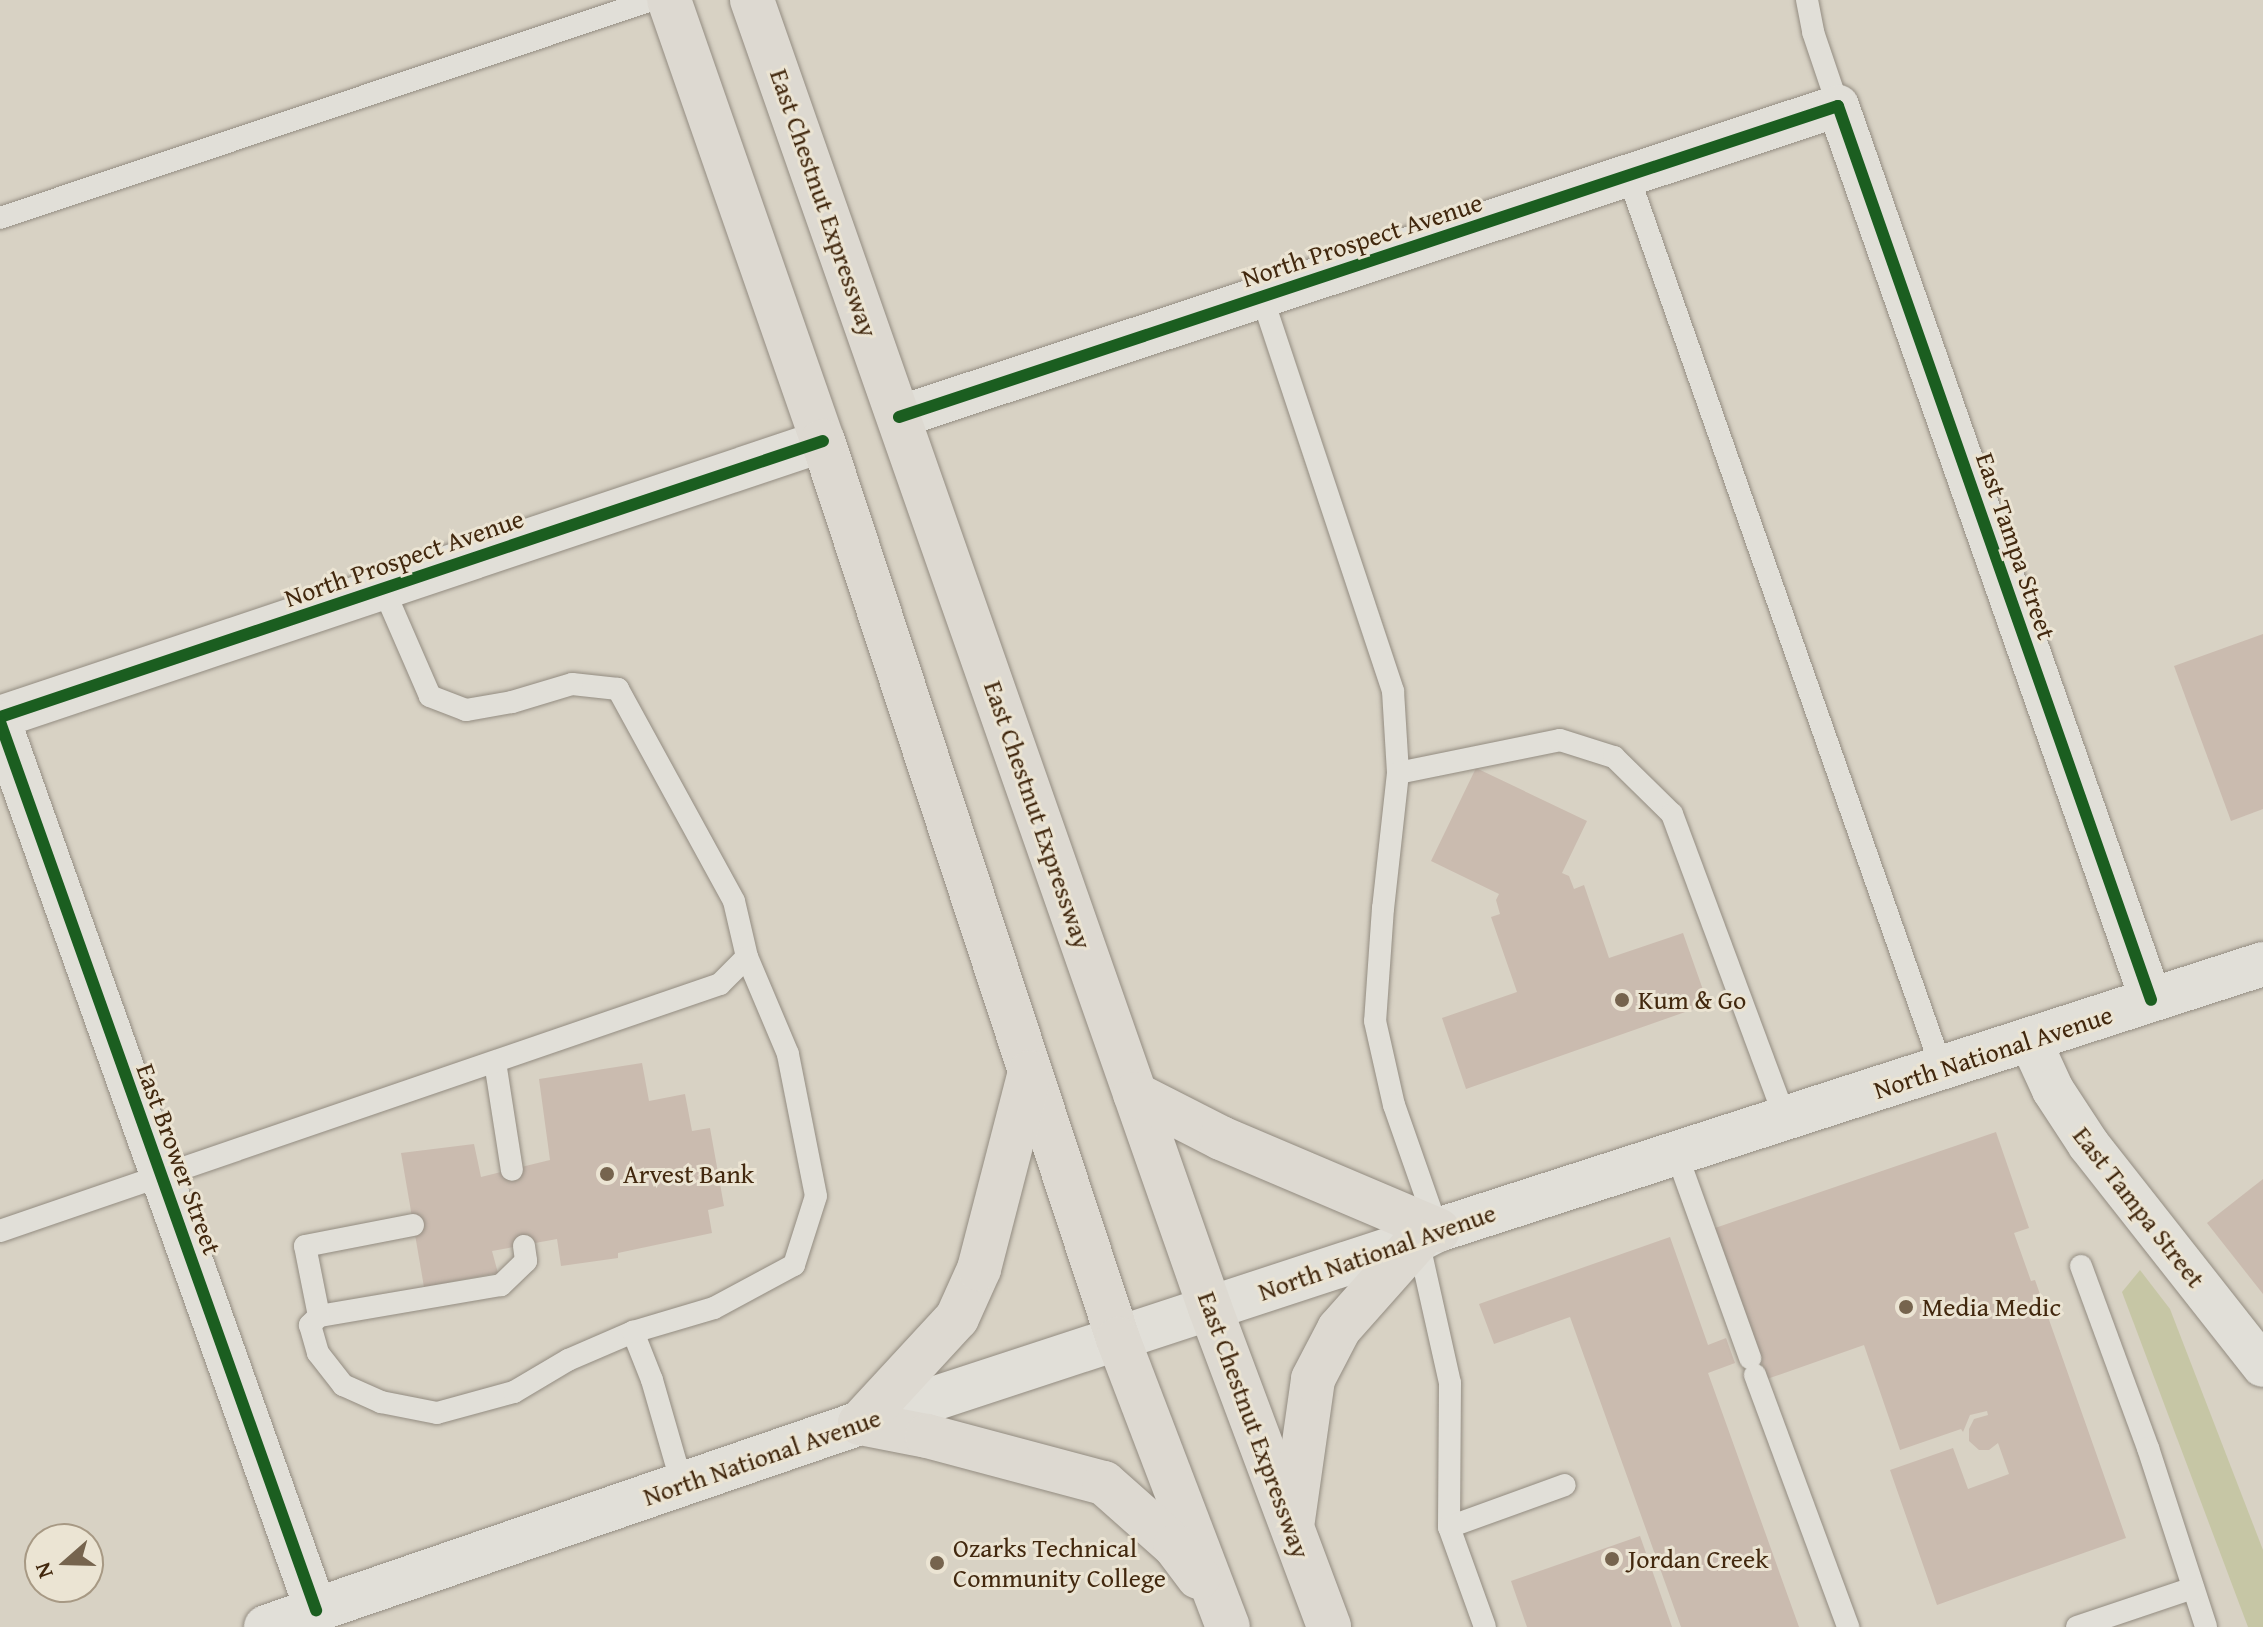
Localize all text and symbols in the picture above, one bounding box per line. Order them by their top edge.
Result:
street label: East Chestnut Expressway [763,65,885,341]
street label: North Prospect Avenue [1238,186,1486,294]
street label: East Tampa Street [1969,448,2063,644]
street label: North Prospect Avenue [280,502,528,614]
street label: East Chestnut Expressway [977,677,1099,953]
place label: Kum & Go [1638,984,1746,1016]
marker: Kum & Go [1613,991,1631,1009]
street label: North National Avenue [1870,999,2116,1105]
street label: East Brower Street [130,1059,228,1259]
street label: East Tampa Street [2067,1120,2211,1294]
place label: Arvest Bank [623,1158,754,1190]
marker: Arvest Bank [598,1165,616,1183]
street label: North National Avenue [1254,1197,1500,1307]
street label: East Chestnut Expressway [1191,1287,1317,1563]
place label: Media Medic [1922,1291,2061,1323]
marker: Media Medic [1897,1298,1915,1316]
street label: North National Avenue [639,1402,885,1512]
north arrow [24,1523,104,1603]
place label: Ozarks Technical Community College [953,1532,1166,1594]
place label: Jordan Creek [1628,1543,1768,1575]
marker: Jordan Creek [1603,1550,1621,1568]
marker: Ozarks Technical Community College [928,1554,946,1572]
text: N [26,1558,61,1583]

